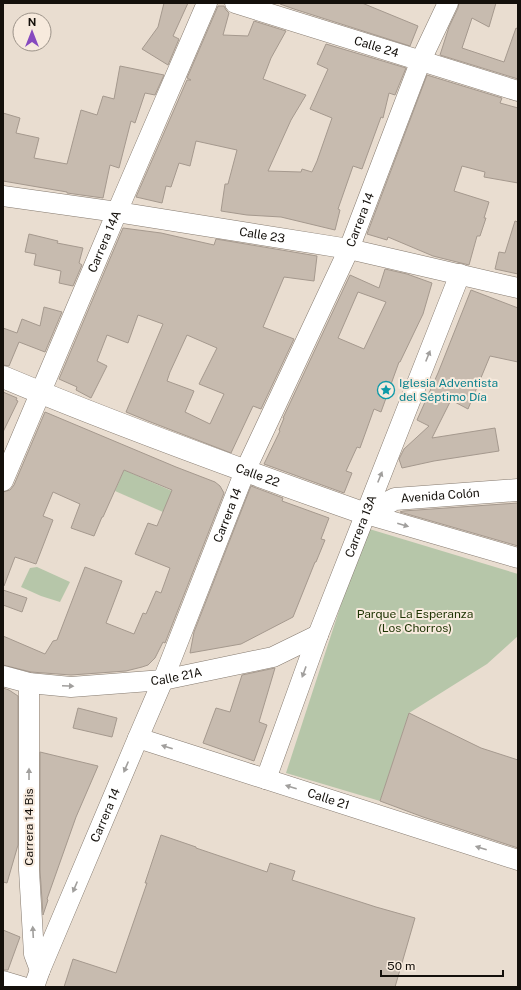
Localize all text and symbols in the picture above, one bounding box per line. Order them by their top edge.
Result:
north arrow [12,12,52,52]
text: N [28,16,36,28]
street label: Calle 24 [352,33,401,61]
street label: Carrera 14 [343,190,377,249]
street label: Carrera 14A [85,208,124,275]
street label: Calle 23 [238,225,286,246]
one-way arrow [425,350,431,362]
place label: Iglesia Adventista del Séptimo Día [399,376,498,404]
place icon: Iglesia Adventista del Séptimo Día [376,380,396,400]
street label: Calle 22 [234,461,281,490]
one-way arrow [377,471,383,483]
street label: Carrera 14 [211,486,245,545]
street label: Avenida Colón [400,486,480,506]
street label: Carrera 13A [342,493,380,559]
one-way arrow [397,522,409,528]
park label: Parque La Esperanza (Los Chorros) [357,607,473,635]
street label: Calle 21A [150,665,204,688]
one-way arrow [301,666,307,678]
one-way arrow [62,683,74,690]
one-way arrow [160,744,172,750]
one-way arrow [122,761,128,773]
one-way arrow [26,767,32,780]
one-way arrow [284,784,296,790]
street label: Carrera 14 [88,786,123,844]
street label: Calle 21 [306,786,351,812]
street label: Carrera 14 Bis [22,788,36,866]
one-way arrow [475,845,487,851]
one-way arrow [72,881,78,893]
one-way arrow [29,926,36,938]
scale bar [381,952,503,978]
text: 50 m [387,959,415,973]

